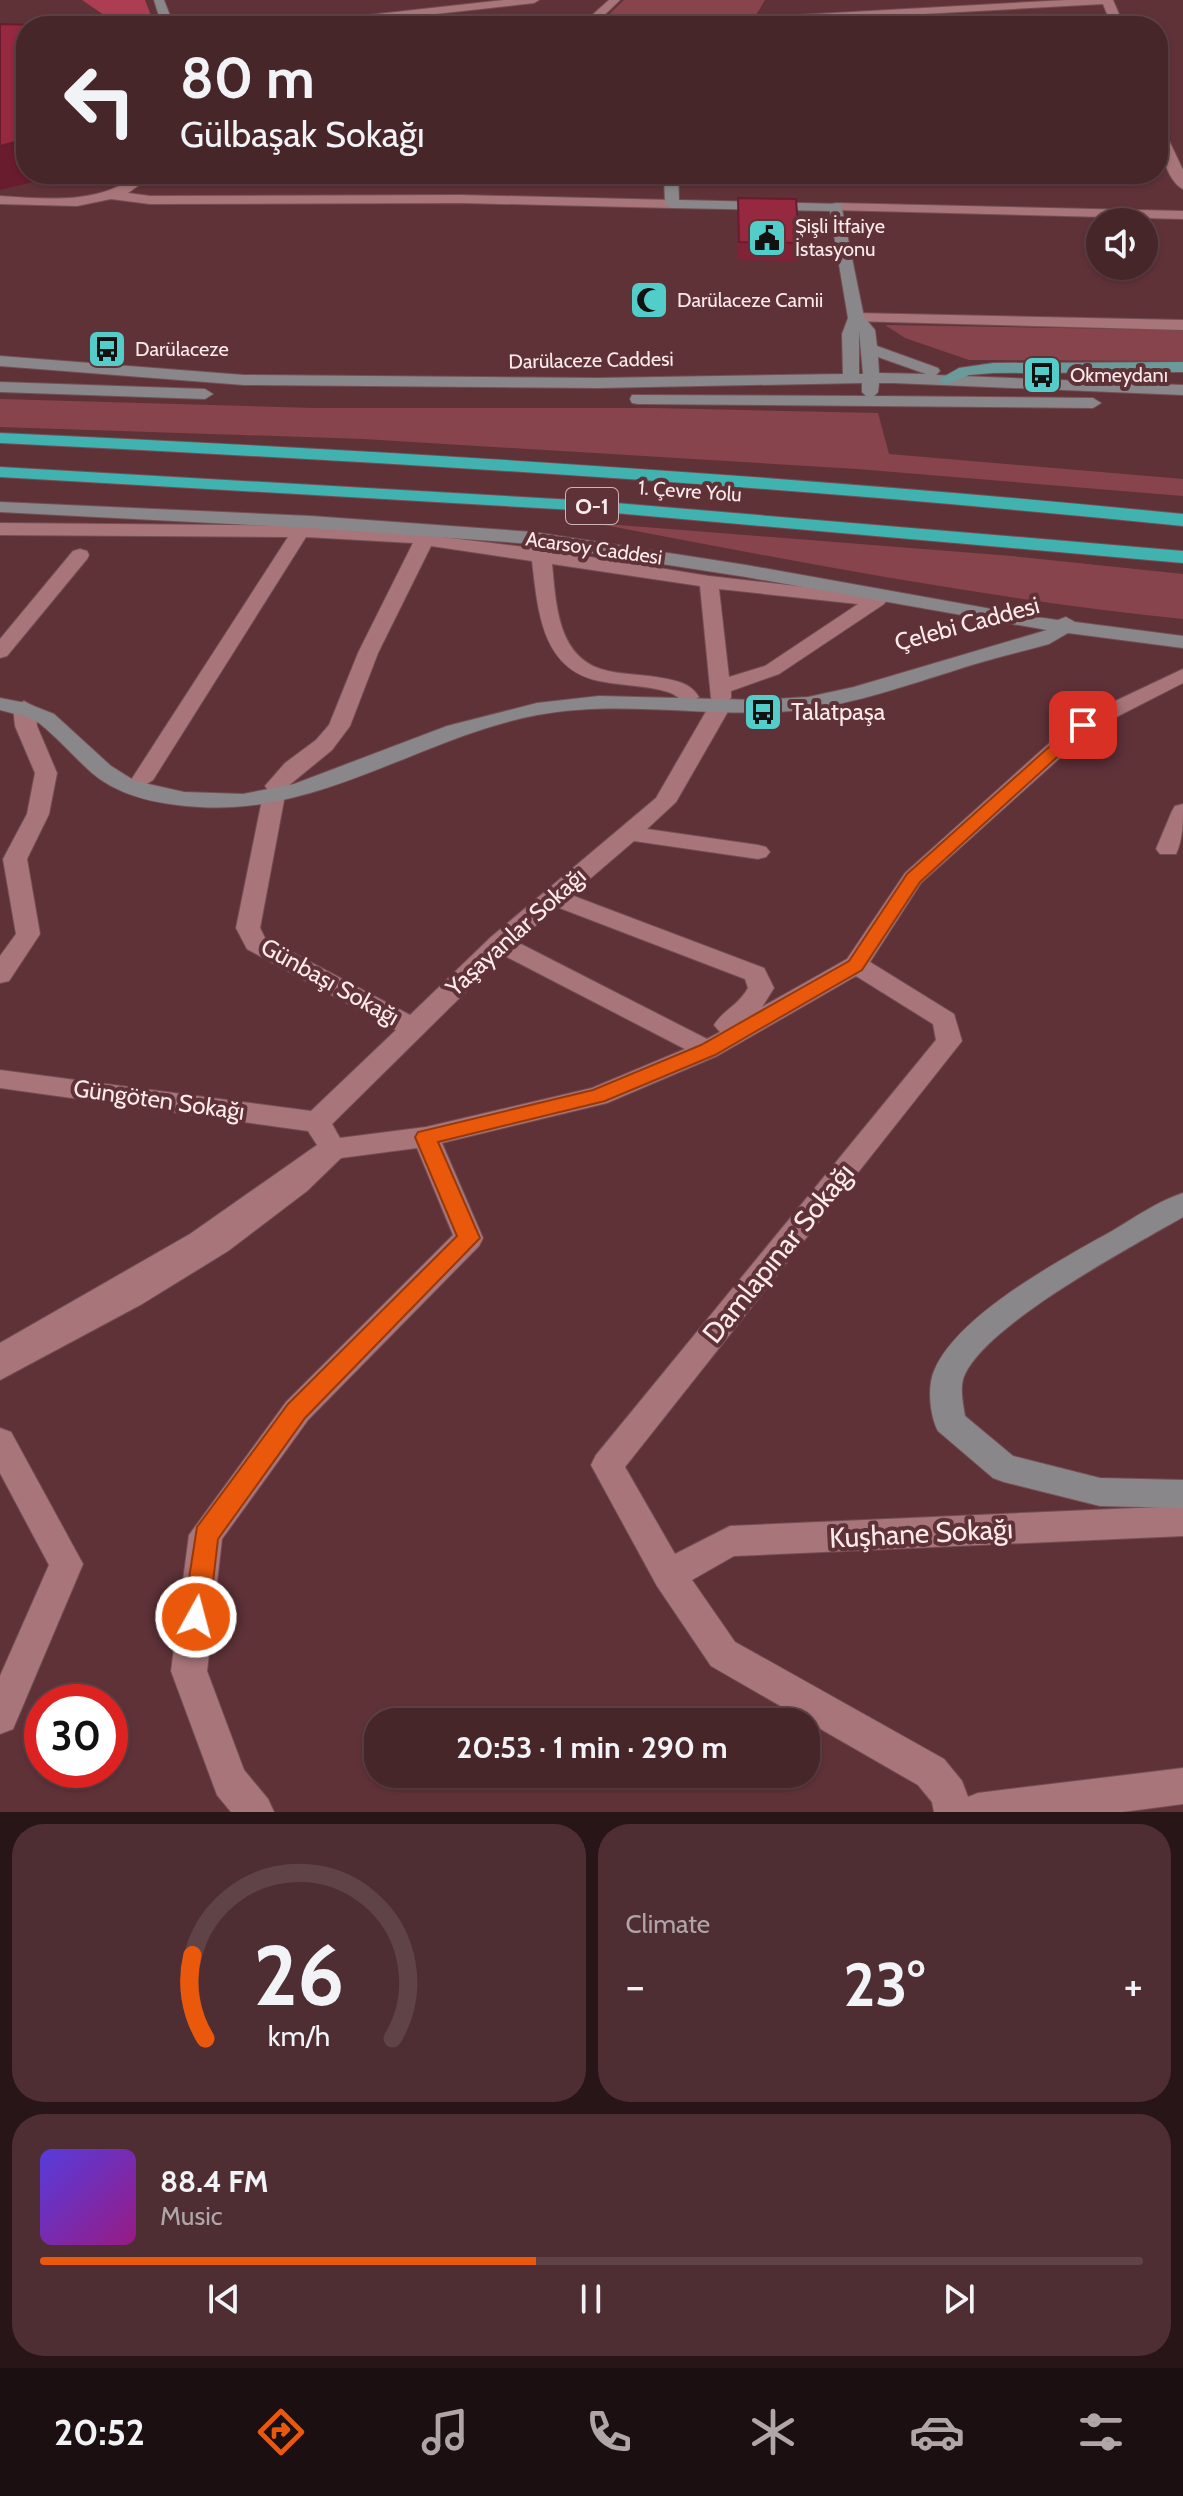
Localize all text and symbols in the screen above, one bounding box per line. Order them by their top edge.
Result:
text: 80 m [180,44,315,112]
icon: left [48,48,152,152]
text: Gülbaşak Sokağı [180,112,425,156]
map controls [1086,208,1158,280]
button: sound [1086,208,1158,280]
place label: Şişli İtfaiye İstasyonu [795,214,885,261]
public building icon: Şişli İtfaiye İstasyonu [746,217,788,259]
mosque icon: Darülaceze Camii [628,279,670,321]
place label: Darülaceze Camii [677,288,823,312]
bus stop icon: Darülaceze [86,328,128,370]
place label: Darülaceze [135,337,229,361]
street label: Darülaceze Caddesi [508,347,674,373]
bus stop icon: Okmeydanı [1021,354,1063,396]
place label: Okmeydanı [1070,363,1168,387]
street label: 1. Çevre Yolu [637,475,743,507]
road number: O-1 [566,488,618,524]
street label: Acarsoy Caddesi [524,527,664,569]
street label: Çelebi Caddesi [891,590,1042,657]
bus stop icon: Talatpaşa [742,691,784,733]
pin [1049,691,1117,759]
place label: Talatpaşa [791,697,886,726]
icon: arrive [1061,703,1105,747]
street label: Yaşayanlar Sokağı [439,861,592,1003]
street label: Günbaşı Sokağı [256,932,404,1031]
street label: Güngöten Sokağı [72,1073,246,1126]
street label: Damlapınar Sokağı [695,1156,861,1350]
street label: Kuşhane Sokağı [828,1511,1014,1555]
position arrow [154,1575,238,1659]
speed limit sign: 30 [24,1684,128,1788]
text: 20:53 · 1 min · 290 m [456,1729,728,1766]
text: Climate [626,1908,710,1940]
text: 26 [253,1925,344,2026]
text: 23° [844,1948,925,2021]
text: − [626,1959,645,2012]
text: + [1124,1959,1143,2012]
text: km/h [267,2018,330,2053]
text: 88.4 FM [160,2163,269,2200]
text: Music [160,2200,223,2232]
icon: previous [202,2277,246,2321]
icon: pause [569,2277,613,2321]
icon: next [937,2277,981,2321]
icon: directions [253,2404,309,2460]
icon: music [417,2404,473,2460]
icon: phone [581,2404,637,2460]
icon: climate [745,2404,801,2460]
icon: car [909,2404,965,2460]
icon: filters [1073,2404,1129,2460]
text: 20:52 [54,2410,145,2454]

